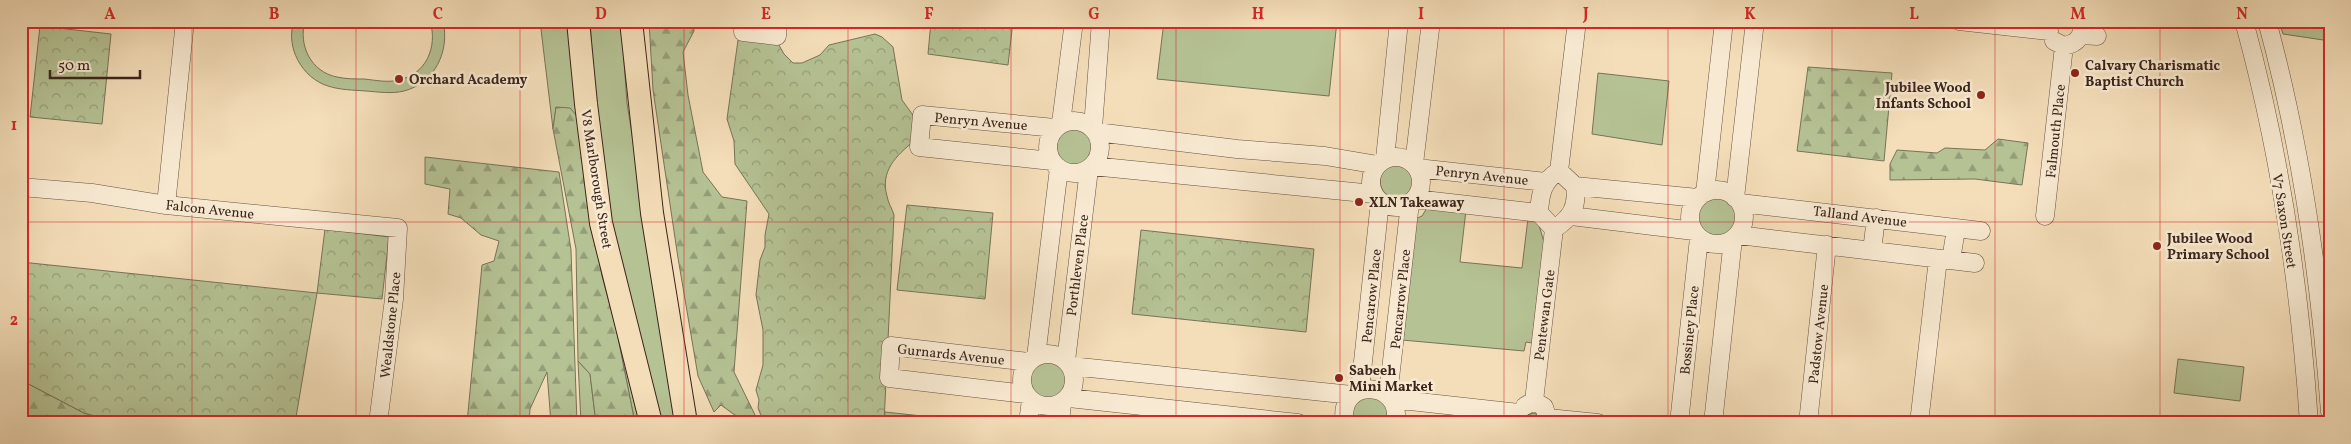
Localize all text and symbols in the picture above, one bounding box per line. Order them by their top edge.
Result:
text: A [104,4,116,26]
text: B [269,4,280,26]
text: C [433,4,443,26]
text: D [595,4,607,26]
text: E [761,4,771,26]
text: F [924,4,934,26]
text: G [1088,4,1100,26]
text: H [1252,4,1264,26]
text: I [1418,4,1424,26]
text: J [1582,4,1589,26]
text: K [1744,4,1756,26]
text: L [1909,4,1919,26]
text: M [2070,4,2086,26]
text: N [2236,4,2248,26]
scale bar [50,48,140,80]
text: 50 m [58,56,90,77]
place label: Calvary Charismatic Baptist Church [2085,57,2220,92]
marker: Calvary Charismatic Baptist Church [2069,67,2081,79]
place label: Orchard Academy [409,71,528,90]
marker: Orchard Academy [393,73,405,85]
place label: Jubilee Wood Infants School [1876,79,1971,114]
street label: Falmouth Place [2042,83,2071,179]
marker: Jubilee Wood Infants School [1975,89,1987,101]
street label: V8 Marlborough Street [575,108,616,250]
street label: Penryn Avenue [934,109,1028,136]
text: 1 [11,115,17,137]
street label: Penryn Avenue [1434,162,1530,191]
street label: V7 Saxon Street [2267,173,2300,270]
place label: XLN Takeaway [1369,194,1465,213]
street label: Falcon Avenue [165,196,255,225]
marker: XLN Takeaway [1353,196,1365,208]
street label: Talland Avenue [1812,202,1908,233]
street label: Porthleven Place [1063,213,1094,317]
place label: Jubilee Wood Primary School [2166,230,2270,265]
marker: Jubilee Wood Primary School [2151,240,2163,252]
street label: Pencarow Place [1358,248,1387,344]
street label: Pencarrow Place [1387,248,1416,350]
street label: Pentewan Gate [1530,268,1561,362]
street label: Wealdstone Place [376,271,407,379]
street label: Padstow Avenue [1805,283,1834,385]
street label: Bossiney Place [1676,284,1705,376]
text: 2 [10,310,18,332]
street label: Gurnards Avenue [896,340,1006,371]
place label: Sabeeh Mini Market [1349,362,1433,397]
marker: Sabeeh Mini Market [1333,372,1345,384]

